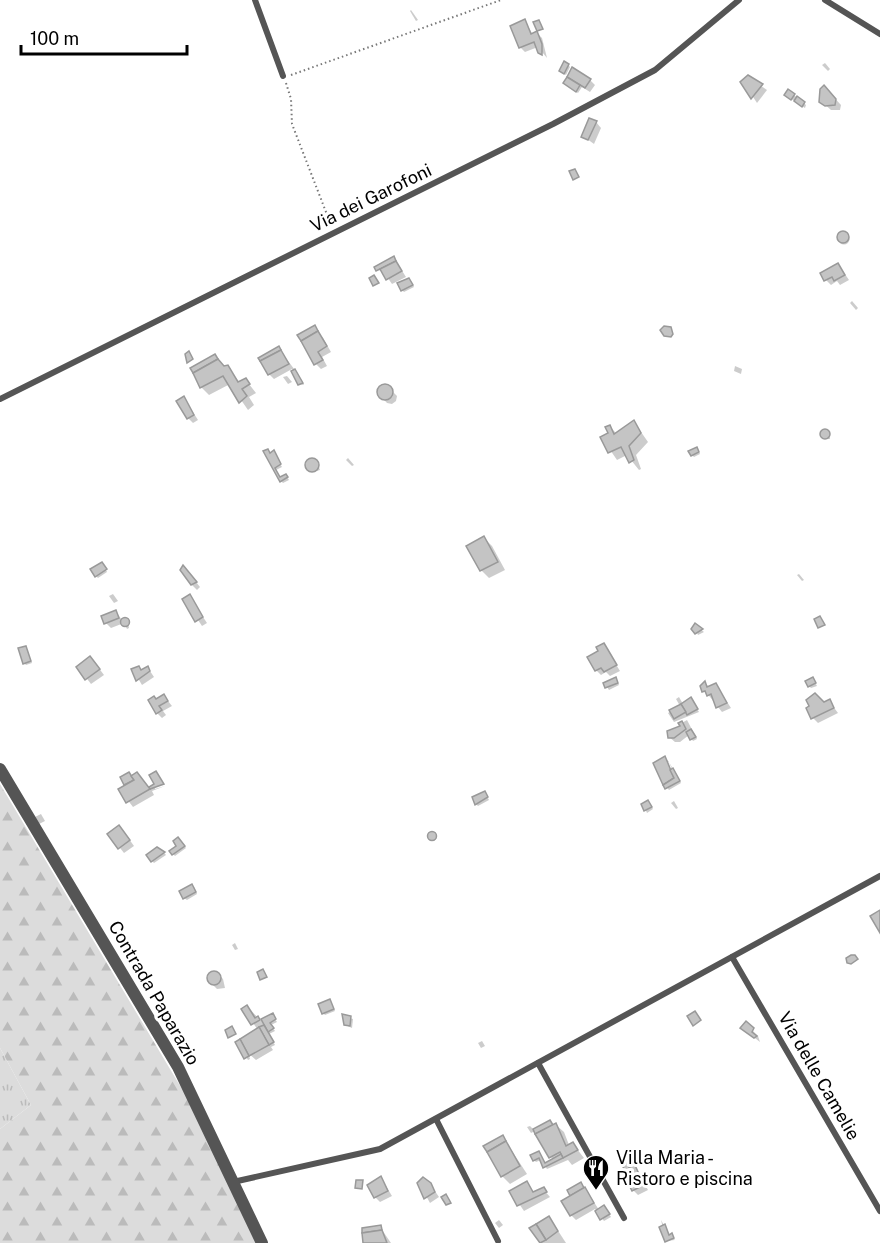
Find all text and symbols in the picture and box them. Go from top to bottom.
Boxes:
scale bar [21,18,188,56]
text: 100 m [30,28,79,49]
street label: Via dei Garofoni [307,159,435,236]
street label: Contrada Paparazio [105,917,204,1069]
street label: Via delle Camelie [774,1008,865,1143]
place label: Villa Maria - Ristoro e piscina [616,1147,753,1189]
restaurant icon: Villa Maria - Ristoro e piscina [581,1153,611,1191]

